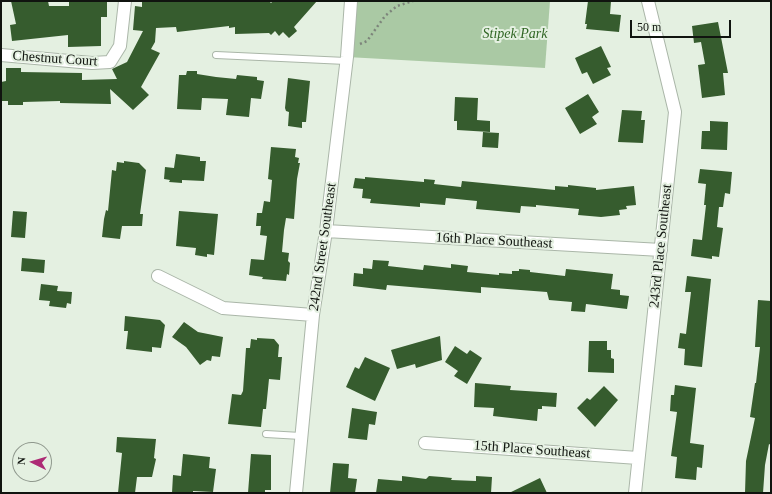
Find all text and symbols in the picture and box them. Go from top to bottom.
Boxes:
scale bar [632,12,733,38]
text: 50 m [637,20,661,34]
park label: Stipek Park [483,26,547,42]
street label: Chestnut Court [12,48,98,70]
street label: 242nd Street Southeast [306,182,340,312]
street label: 243rd Place Southeast [646,183,676,309]
street label: 16th Place Southeast [435,230,553,252]
street label: 15th Place Southeast [473,438,591,462]
north arrow [12,442,52,482]
text: N [15,457,27,466]

